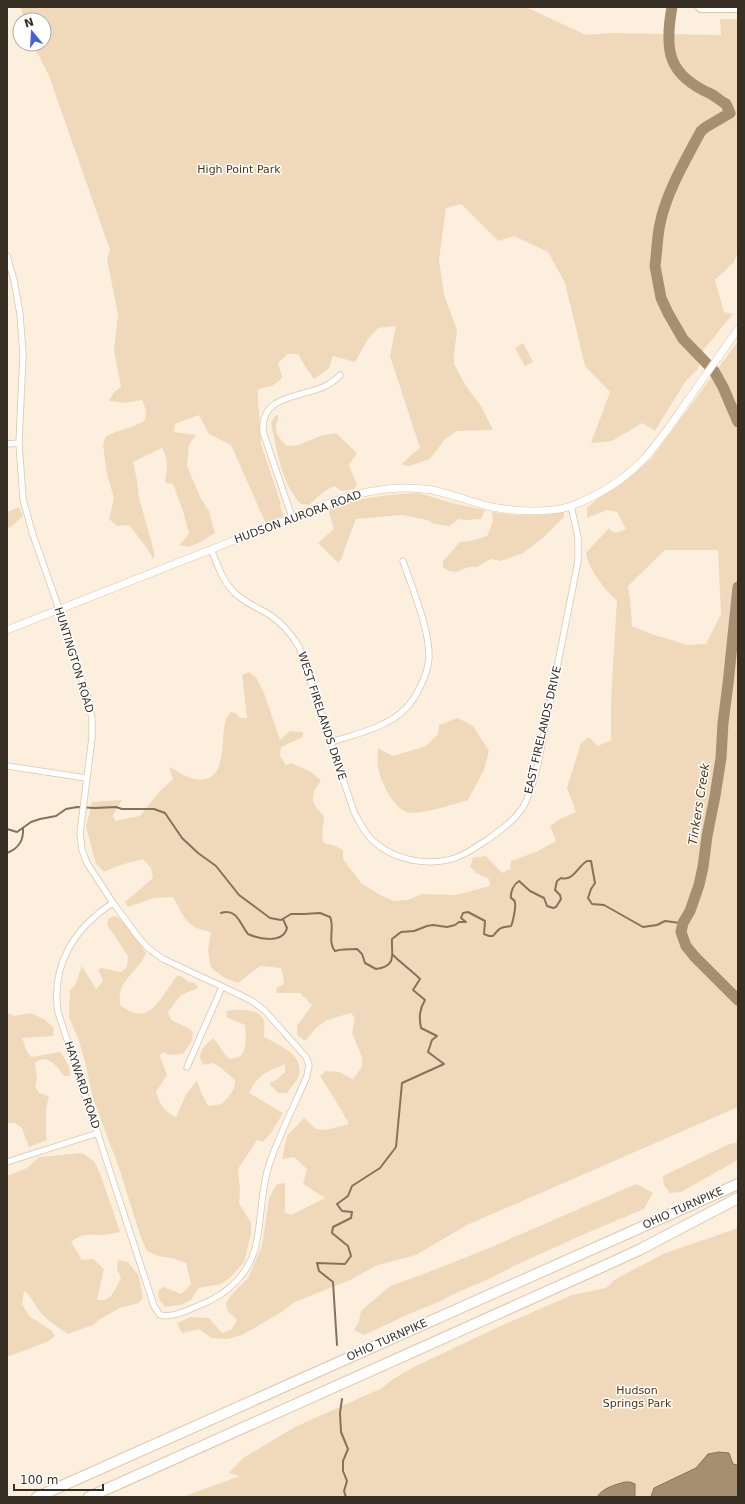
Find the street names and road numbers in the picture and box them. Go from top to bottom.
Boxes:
street label: HUDSON AURORA ROAD [233,488,363,546]
street label: HUNTINGTON ROAD [52,605,96,715]
street label: WEST FIRELANDS DRIVE [295,650,349,782]
street label: EAST FIRELANDS DRIVE [522,665,564,795]
street label: HAYWARD ROAD [62,1040,102,1130]
street label: OHIO TURNPIKE [641,1184,725,1232]
street label: OHIO TURNPIKE [345,1316,429,1364]

